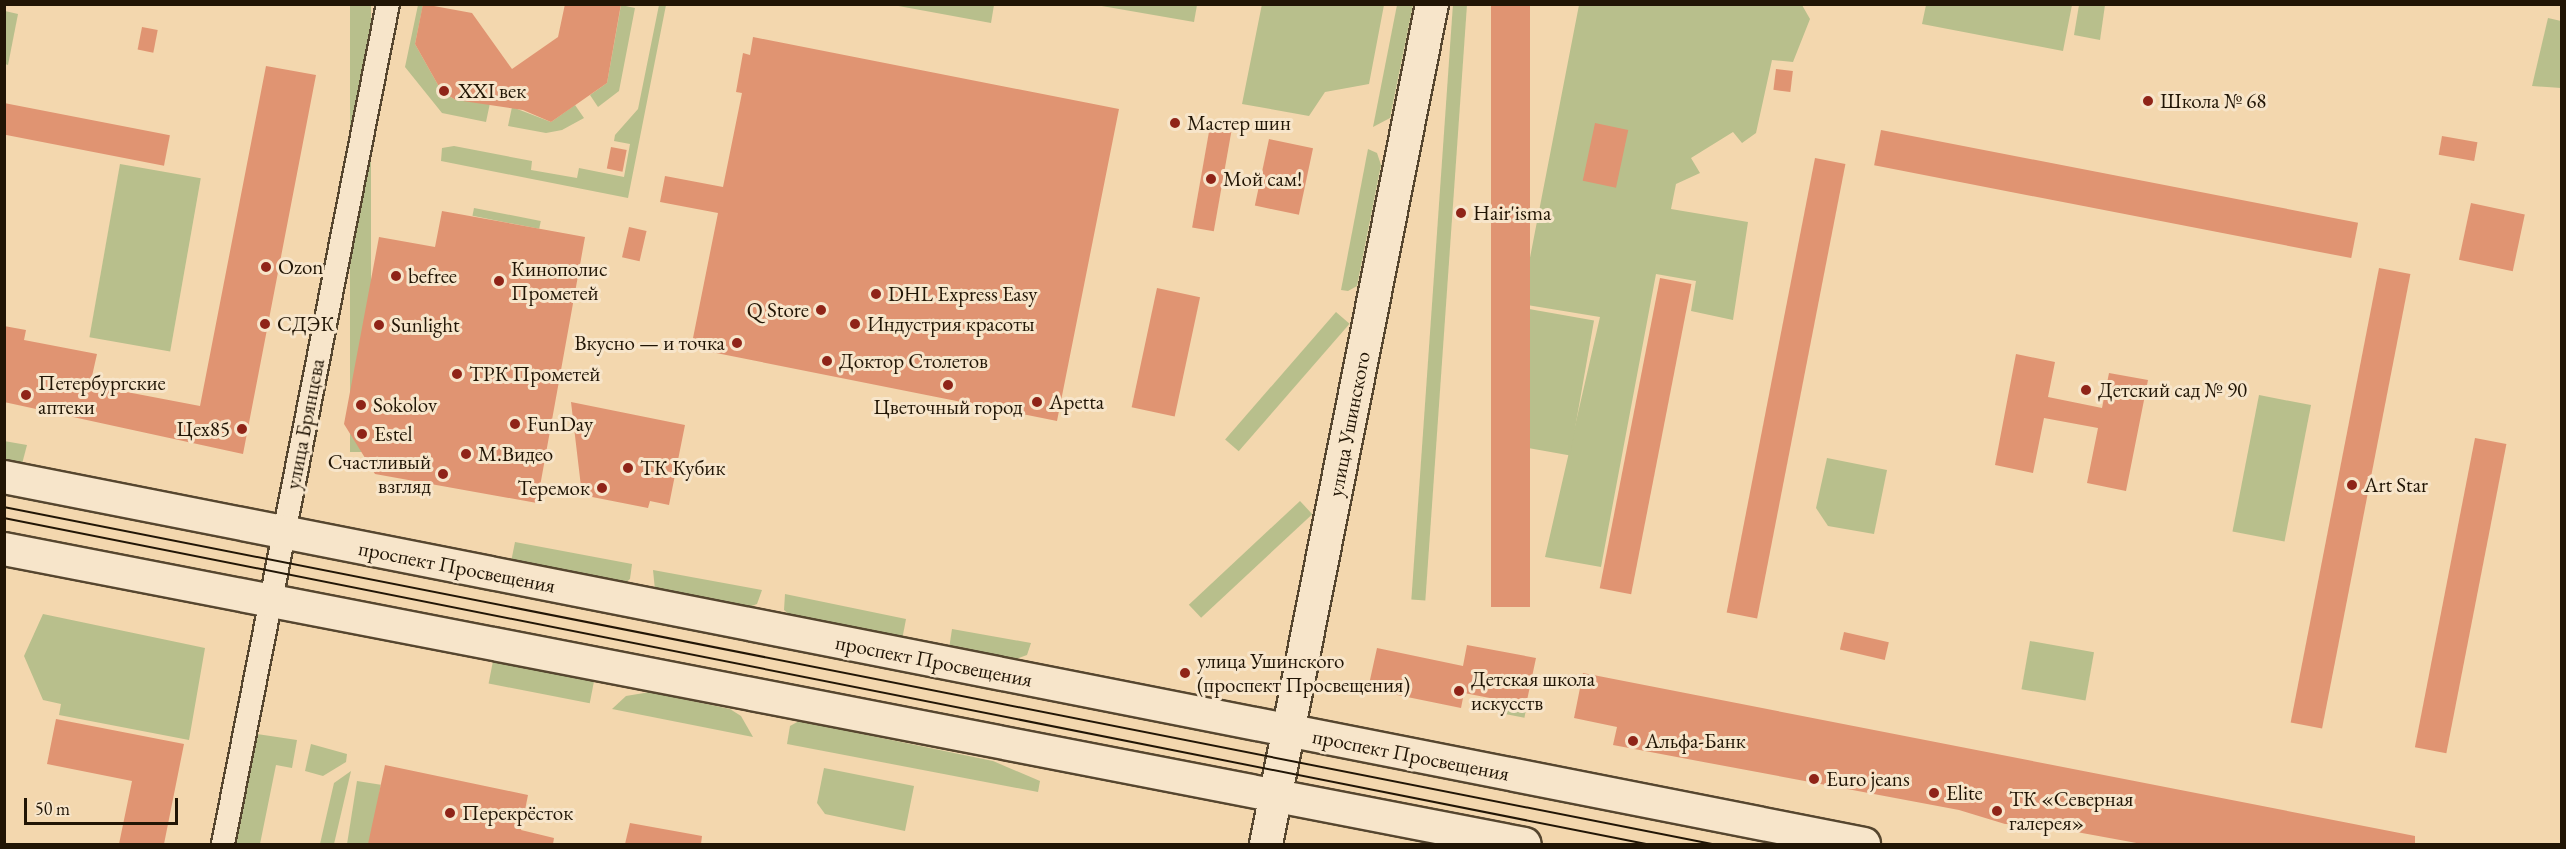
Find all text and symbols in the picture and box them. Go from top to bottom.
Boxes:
place label: XXI век [458,78,526,104]
marker: XXI век [435,82,453,100]
place label: Школа № 68 [2160,88,2266,114]
marker: Школа № 68 [2141,94,2155,108]
place label: Мастер шин [1187,110,1291,136]
marker: Мастер шин [1168,116,1182,130]
place label: Мой сам! [1223,166,1302,192]
marker: Мой сам! [1204,172,1218,186]
place label: Hair'isma [1473,200,1551,226]
marker: Hair'isma [1454,206,1468,220]
place label: Ozon [278,254,323,280]
place label: Кинополис Прометей [511,256,607,306]
marker: Ozon [259,260,273,274]
place label: befree [408,263,457,289]
marker: befree [389,269,403,283]
marker: Кинополис Прометей [492,274,506,288]
place label: DHL Express Easy [888,281,1038,307]
marker: DHL Express Easy [869,287,883,301]
place label: Q Store [747,297,809,323]
marker: Q Store [814,303,828,317]
place label: СДЭК [277,311,334,337]
place label: Индустрия красоты [867,311,1035,337]
place label: Sunlight [391,312,460,338]
marker: СДЭК [258,317,272,331]
marker: Индустрия красоты [848,317,862,331]
marker: Sunlight [372,318,386,332]
place label: Вкусно — и точка [574,330,725,356]
marker: Вкусно — и точка [730,336,744,350]
place label: Доктор Столетов [839,348,988,374]
street label: улица Ушинского [1323,349,1375,499]
marker: Доктор Столетов [820,354,834,368]
street label: улица Брянцева [280,356,330,492]
place label: ТРК Прометей [469,361,600,387]
marker: ТРК Прометей [450,367,464,381]
place label: Петербургские аптеки [38,370,166,420]
place label: Детский сад № 90 [2098,377,2247,403]
marker: Цветочный город [941,378,955,392]
marker: Детский сад № 90 [2079,383,2093,397]
marker: Петербургские аптеки [19,388,33,402]
place label: Apetta [1049,389,1104,415]
place label: Sokolov [373,392,437,418]
place label: Цветочный город [873,394,1023,420]
marker: Apetta [1030,395,1044,409]
marker: Sokolov [354,398,368,412]
place label: FunDay [527,411,593,437]
place label: Цех85 [177,416,230,442]
marker: FunDay [508,417,522,431]
place label: Estel [374,421,412,447]
marker: Цех85 [235,422,249,436]
marker: Estel [355,427,369,441]
place label: М.Видео [478,441,553,467]
marker: М.Видео [459,447,473,461]
place label: Счастливый взгляд [328,449,431,499]
place label: ТК Кубик [640,455,725,481]
marker: ТК Кубик [621,461,635,475]
marker: Счастливый взгляд [436,467,450,481]
place label: Art Star [2364,472,2428,498]
place label: Теремок [517,475,590,501]
marker: Art Star [2345,478,2359,492]
marker: Теремок [595,481,609,495]
street label: проспект Просвещения [357,536,557,598]
street label: проспект Просвещения [834,630,1034,692]
place label: улица Ушинского (проспект Просвещения) [1197,648,1410,698]
marker: улица Ушинского (проспект Просвещения) [1178,666,1192,680]
place label: Детская школа искусств [1471,666,1595,716]
marker: Детская школа искусств [1452,684,1466,698]
street label: проспект Просвещения [1311,724,1511,786]
place label: Альфа-Банк [1645,728,1746,754]
marker: Альфа-Банк [1626,734,1640,748]
place label: Euro jeans [1826,766,1910,792]
marker: Euro jeans [1807,772,1821,786]
place label: Elite [1946,780,1983,806]
scale bar [27,786,182,824]
marker: Elite [1927,786,1941,800]
place label: ТК «Северная галерея» [2009,786,2133,836]
text: 50 m [35,797,70,820]
place label: Перекрёсток [462,800,573,826]
marker: ТК «Северная галерея» [1990,804,2004,818]
marker: Перекрёсток [443,806,457,820]

